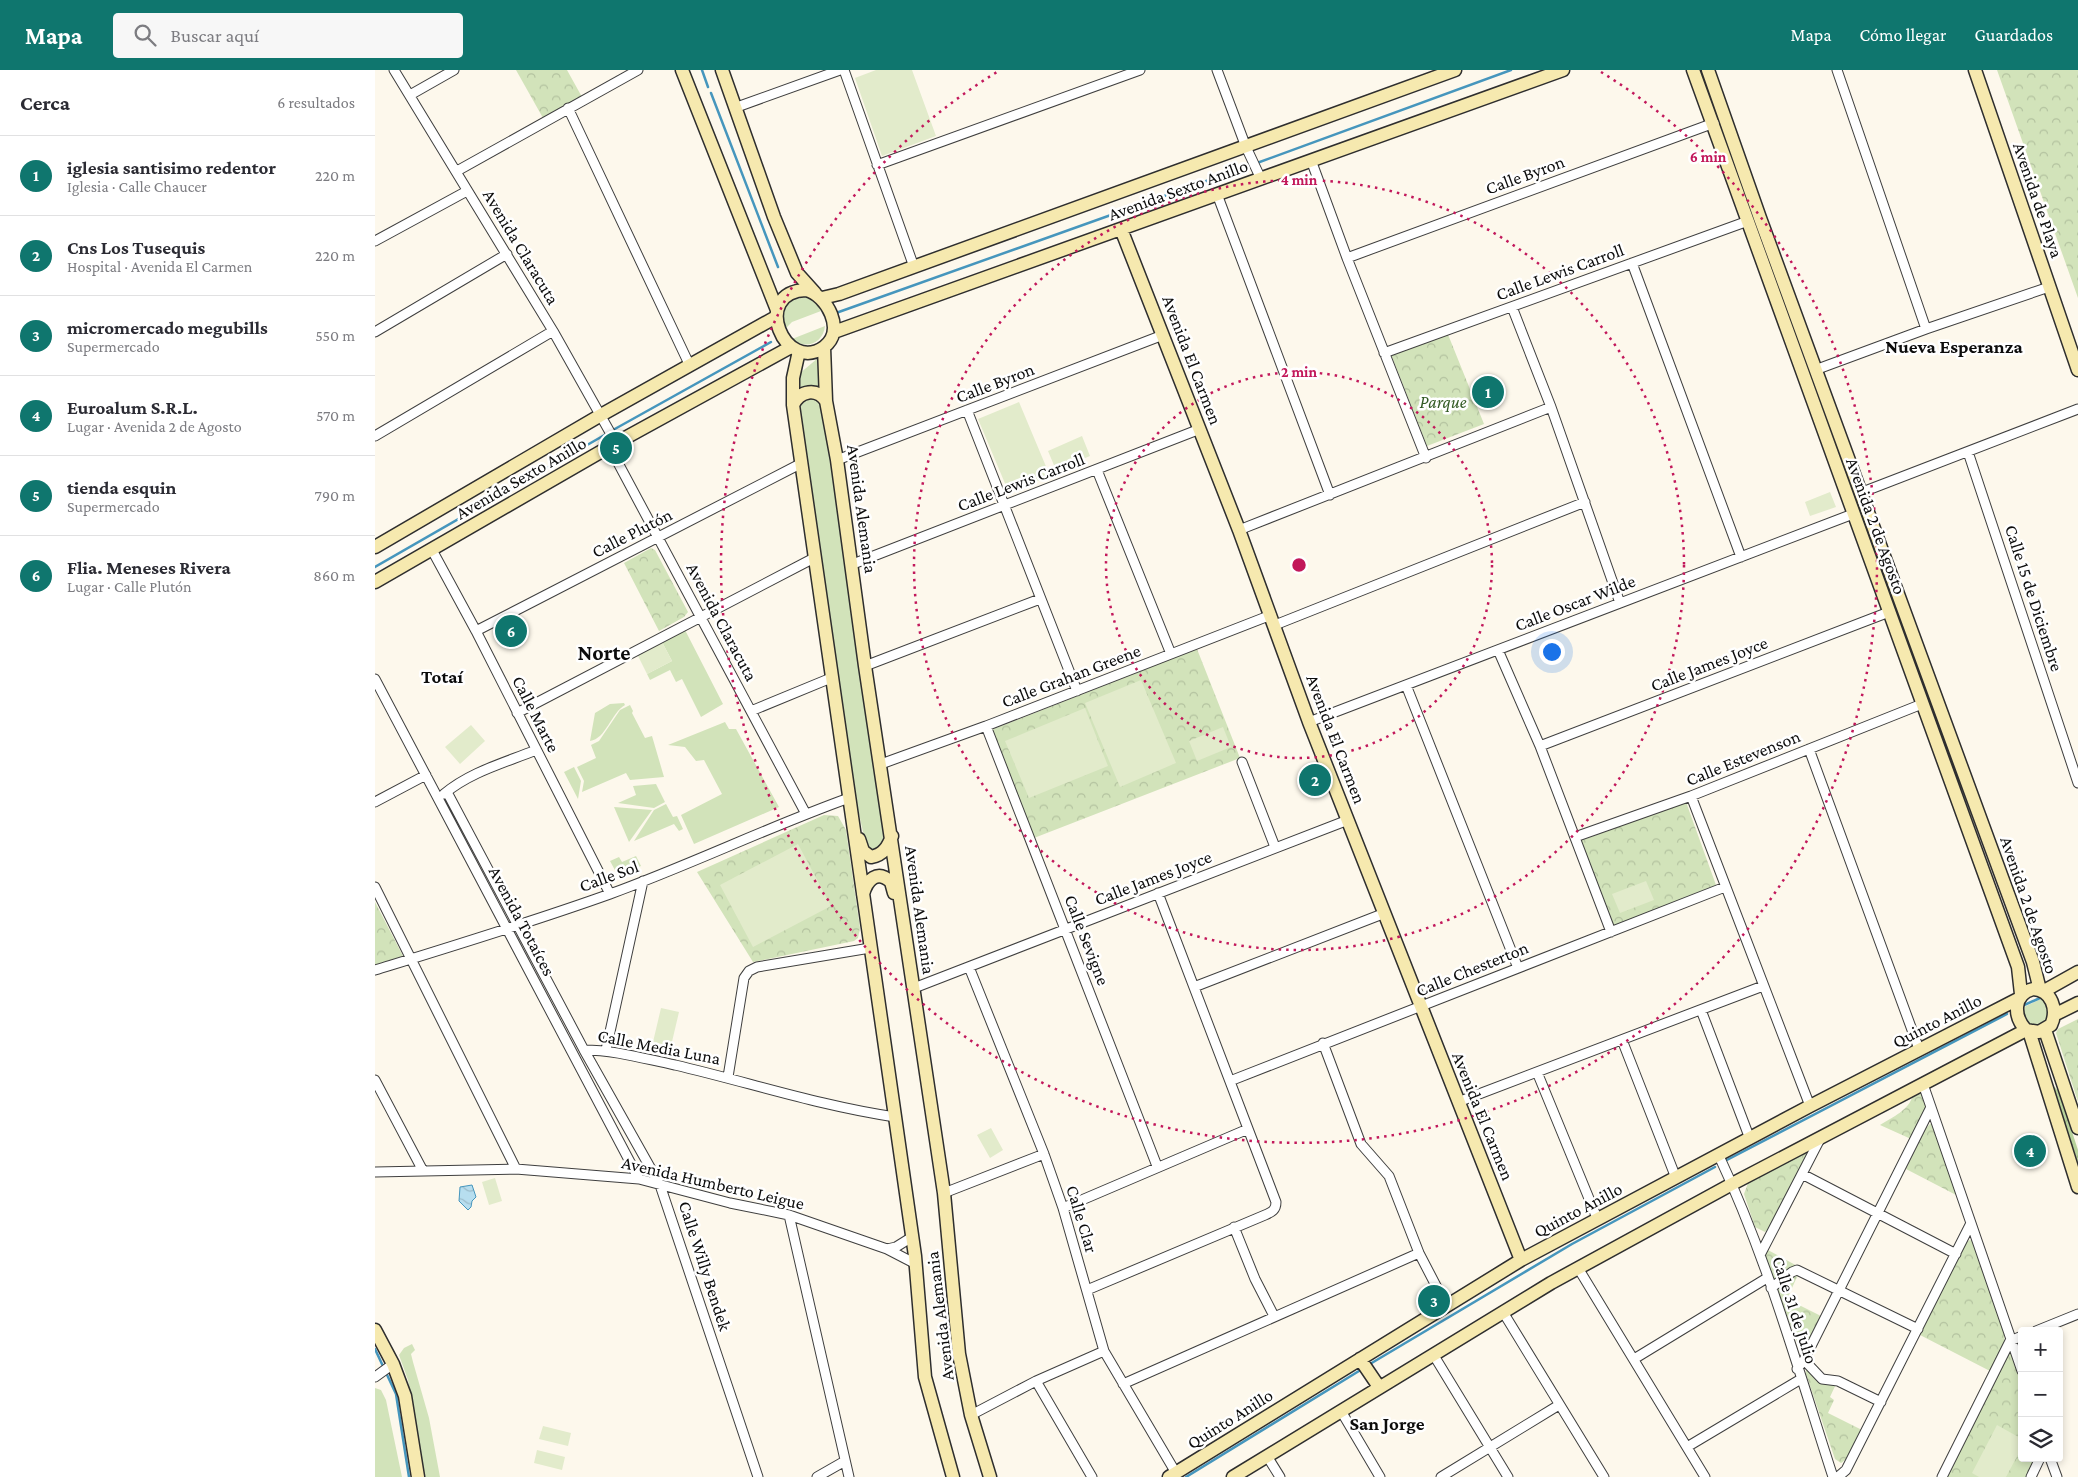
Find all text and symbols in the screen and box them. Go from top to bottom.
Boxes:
search box [113,13,463,58]
icon: search [131,21,159,49]
text: Mapa [25,22,83,49]
text: Buscar aquí [171,25,259,46]
text: Mapa [1790,25,1831,45]
text: Cómo llegar [1859,25,1946,45]
text: Guardados [1974,25,2053,45]
text: Cerca [20,91,70,115]
text: 6 resultados [277,94,355,111]
street label: Avenida de Playa [2009,140,2067,260]
text: 6 min [1690,149,1727,165]
street label: Calle Byron [1483,151,1567,198]
street label: Avenida Sexto Anillo [1106,155,1251,225]
text: iglesia santisimo redentor [67,157,276,178]
text: 1 [33,167,39,184]
text: 220 m [315,167,355,184]
text: 4 min [1281,172,1318,188]
text: Iglesia · Calle Chaucer [67,178,207,195]
street label: Avenida Claracuta [479,186,563,308]
text: Cns Los Tusequis [67,237,205,258]
street label: Calle Lewis Carroll [1493,240,1627,304]
text: 2 [32,247,40,264]
text: 220 m [315,247,355,264]
text: Hospital · Avenida El Carmen [67,258,252,275]
street label: Avenida El Carmen [1158,293,1226,428]
text: micromercado megubills [67,317,268,338]
text: 3 [32,327,40,344]
text: 550 m [315,327,355,344]
district label: Nueva Esperanza [1885,336,2023,357]
text: Supermercado [67,338,160,355]
street label: Calle Byron [953,359,1037,407]
text: 2 min [1281,364,1317,380]
pin: 1 [1472,373,1504,411]
park label: Parque [1420,392,1467,412]
text: Euroalum S.R.L. [67,397,198,418]
text: 4 [32,407,40,424]
text: 570 m [316,407,355,424]
text: Lugar · Avenida 2 de Agosto [67,418,242,435]
pin: 5 [600,429,632,467]
street label: Avenida Sexto Anillo [452,433,590,523]
street label: Avenida Alemania [843,443,881,575]
street label: Calle Lewis Carroll [955,448,1088,515]
street label: Avenida 2 de Agosto [1842,455,1910,597]
text: tienda esquin [67,477,176,498]
text: 5 [32,487,40,504]
text: 790 m [315,487,355,504]
text: Supermercado [67,498,160,515]
street label: Calle Plutón [589,504,676,562]
street label: Calle 15 de Diciembre [2001,522,2067,674]
centre of rings [1290,556,1308,574]
text: Flia. Meneses Rivera [67,557,231,578]
street label: Avenida Claracuta [682,560,762,684]
text: 6 [32,567,40,584]
text: 860 m [313,567,355,584]
street label: Calle Oscar Wilde [1512,571,1638,635]
text: Lugar · Calle Plutón [67,578,192,595]
pin: 6 [495,612,527,650]
street label: Calle James Joyce [1648,632,1770,696]
your location [1539,639,1565,665]
district label: Norte [578,640,630,665]
street label: Calle Grahan Greene [999,640,1143,712]
district label: Totaí [421,666,465,687]
street label: Calle Marte [508,672,564,756]
street label: Avenida El Carmen [1302,672,1370,807]
street label: Calle Estevenson [1683,726,1803,790]
pin: 2 [1299,761,1331,799]
street label: Avenida 2 de Agosto [1996,834,2062,976]
street label: Avenida Alemania [901,844,939,976]
street label: Calle James Joyce [1092,846,1214,910]
street label: Calle Sol [577,856,642,896]
street label: Avenida Totaíces [485,863,559,979]
street label: Calle Sevigne [1061,892,1113,988]
street label: Calle Chesterton [1413,937,1531,1001]
street label: Quinto Anillo [1889,990,1985,1052]
street label: Calle Media Luna [596,1025,722,1069]
street label: Avenida El Carmen [1448,1049,1518,1183]
pin: 4 [2014,1132,2046,1170]
street label: Avenida Humberto Leigue [620,1152,806,1214]
street label: Quinto Anillo [1530,1178,1626,1242]
street label: Calle Clar [1062,1183,1102,1256]
street label: Calle Willy Bendek [675,1199,736,1334]
street label: Avenida Alemania [922,1250,958,1382]
street label: Calle 31 de Julio [1768,1254,1822,1366]
pin: 3 [1418,1282,1450,1320]
map controls [2018,1327,2063,1462]
button: + [2018,1327,2063,1372]
button: − [2018,1372,2063,1417]
street label: Quinto Anillo [1184,1385,1277,1453]
district label: San Jorge [1350,1413,1425,1434]
button: layers [2018,1417,2063,1462]

